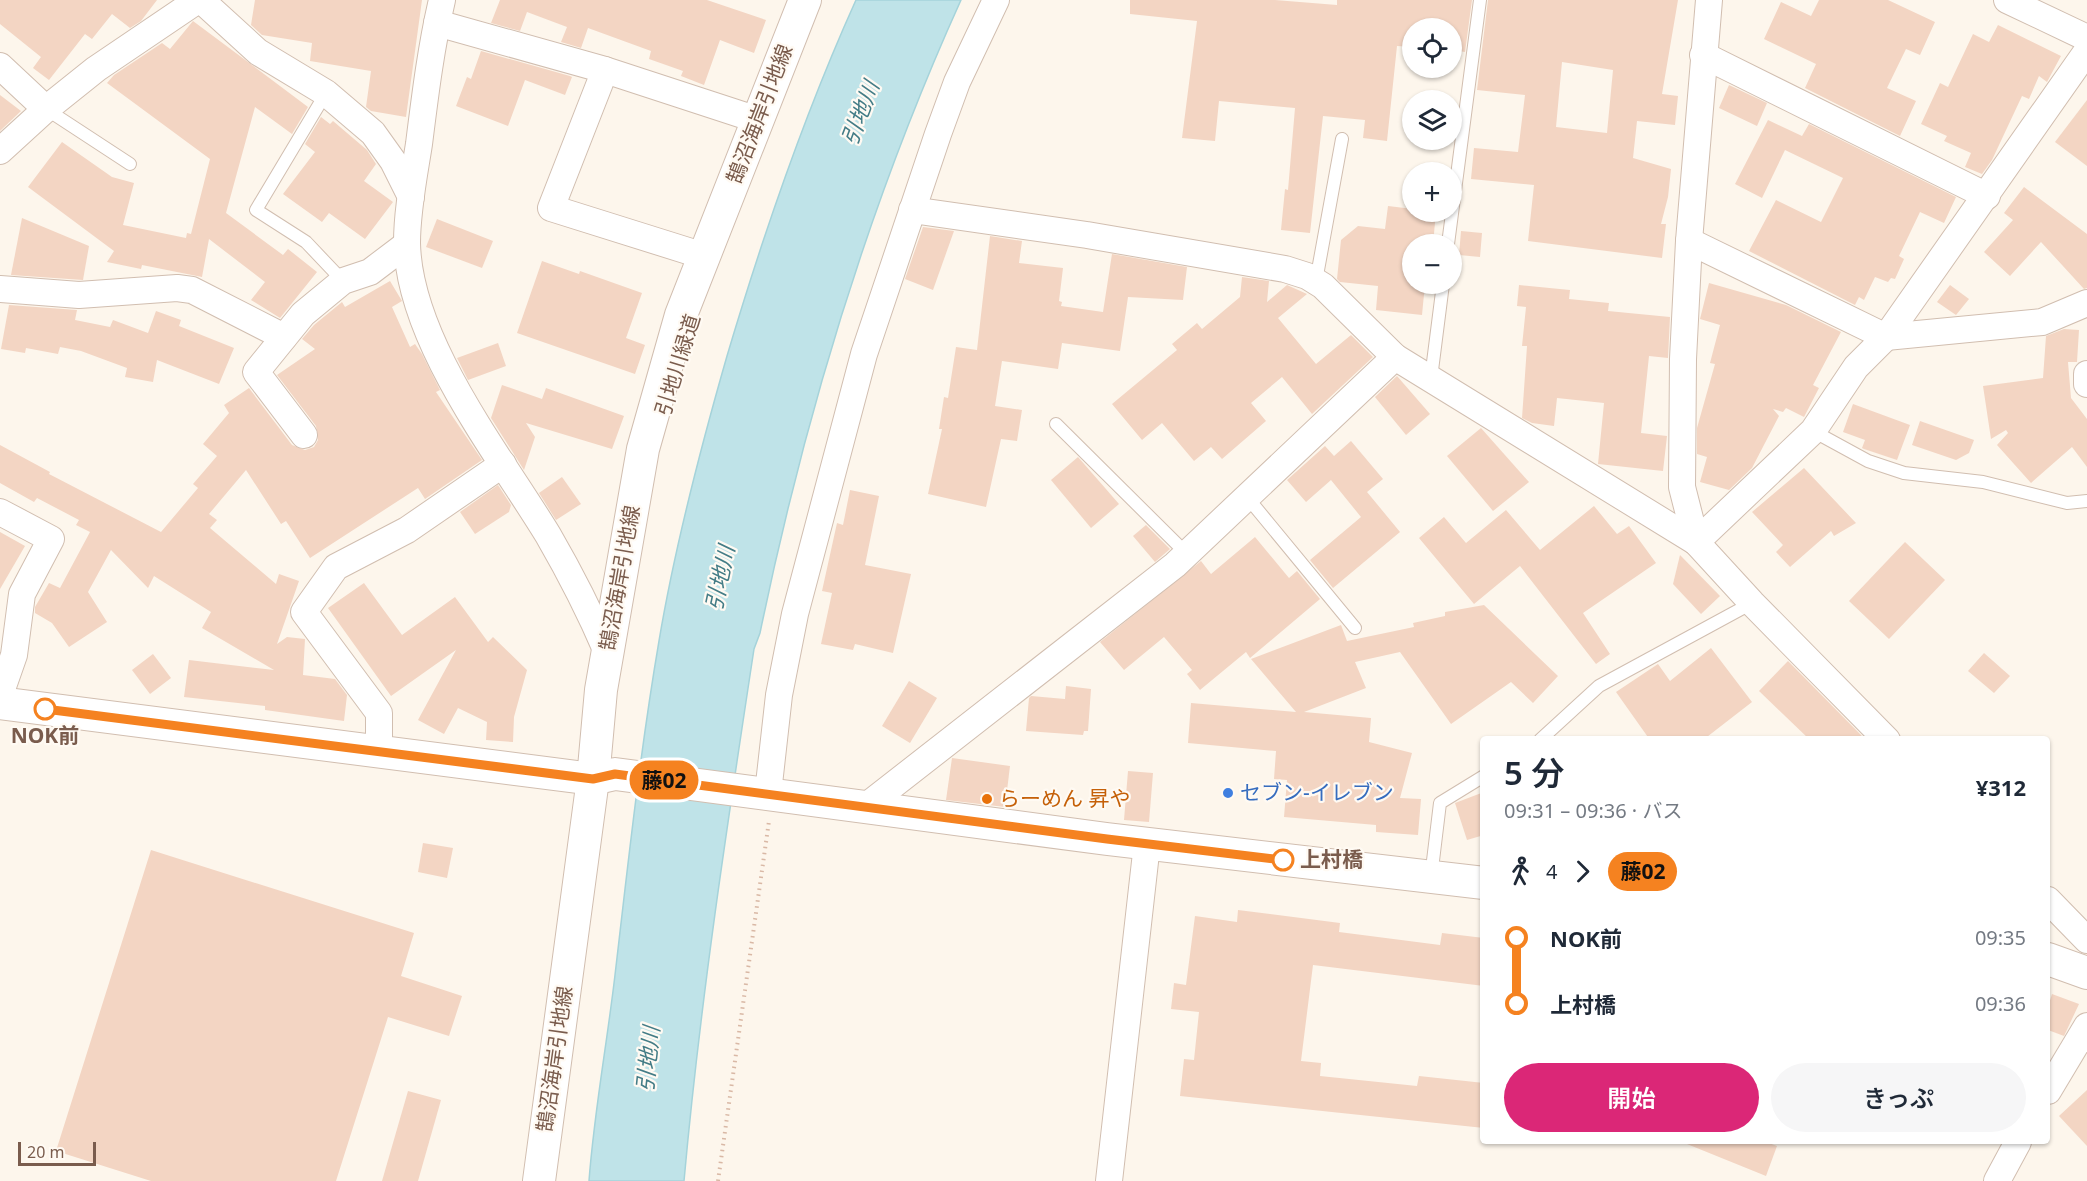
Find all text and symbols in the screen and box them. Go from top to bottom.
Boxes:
map controls [1402,18,1462,294]
button: locate [1402,18,1462,78]
street label: 鵠沼海岸引地線 [720,40,798,187]
water label: 引地川 [833,75,886,149]
button: layers [1402,90,1462,150]
button: + [1402,162,1462,222]
button: − [1402,234,1462,294]
street label: 引地川緑道 [648,310,706,419]
street label: 鵠沼海岸引地線 [592,503,646,653]
water label: 引地川 [697,540,741,613]
marker: NOK前 [34,698,56,720]
place label: NOK前 [11,721,79,749]
text: 5 分 [1504,750,1564,795]
line badge: 藤02 [630,760,698,800]
text: 藤02 [641,766,687,794]
text: ¥312 [1976,772,2026,802]
place label: セブン-イレブン [1240,778,1394,806]
place label: らーめん 昇や [999,784,1130,812]
marker: セブン-イレブン [1221,786,1235,800]
marker: らーめん 昇や [980,792,994,806]
text: 09:31 – 09:36 · バス [1504,797,1682,824]
place label: 上村橋 [1300,845,1363,873]
marker: 上村橋 [1272,849,1294,871]
icon: walk [1504,855,1537,888]
icon: forward [1566,855,1599,888]
text: 藤02 [1620,857,1665,885]
text: 4 [1546,858,1557,885]
text: NOK前 [1550,923,1622,953]
text: 09:35 [1975,924,2026,951]
street label: 鵠沼海岸引地線 [530,984,578,1134]
text: 上村橋 [1550,989,1616,1019]
text: 09:36 [1975,990,2026,1017]
water label: 引地川 [629,1023,666,1093]
button: 開始 [1504,1063,1759,1132]
button: きっぷ [1771,1063,2026,1132]
scale bar [18,1139,96,1166]
text: 20 m [27,1141,64,1163]

